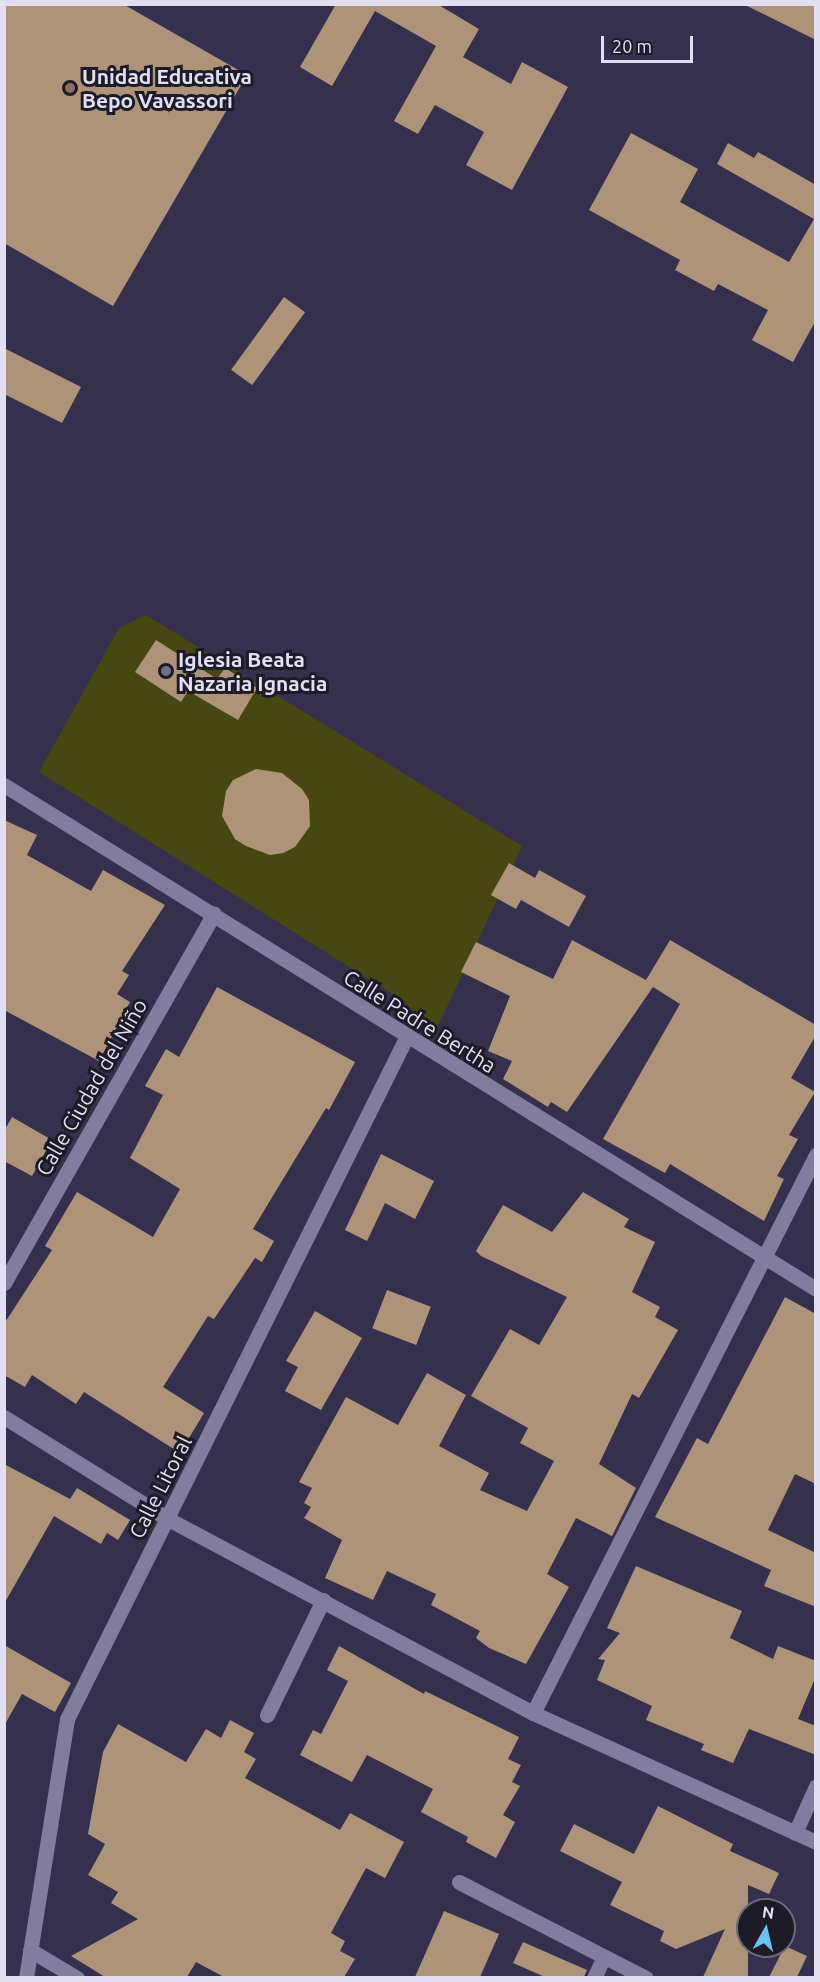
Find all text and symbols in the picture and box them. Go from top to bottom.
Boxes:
scale bar [604,24,696,62]
text: 20 m [612,36,652,56]
place label: Unidad Educativa Bepo Vavassori [82,63,252,113]
marker: Unidad Educativa Bepo Vavassori [63,81,77,95]
place label: Iglesia Beata Nazaria Ignacia [178,646,327,696]
marker: Iglesia Beata Nazaria Ignacia [159,664,173,678]
street label: Calle Padre Bertha [339,964,501,1078]
street label: Calle Ciudad del Niño [30,994,152,1180]
street label: Calle Litoral [123,1432,197,1542]
north arrow [736,1898,796,1958]
text: N [761,1902,775,1922]

